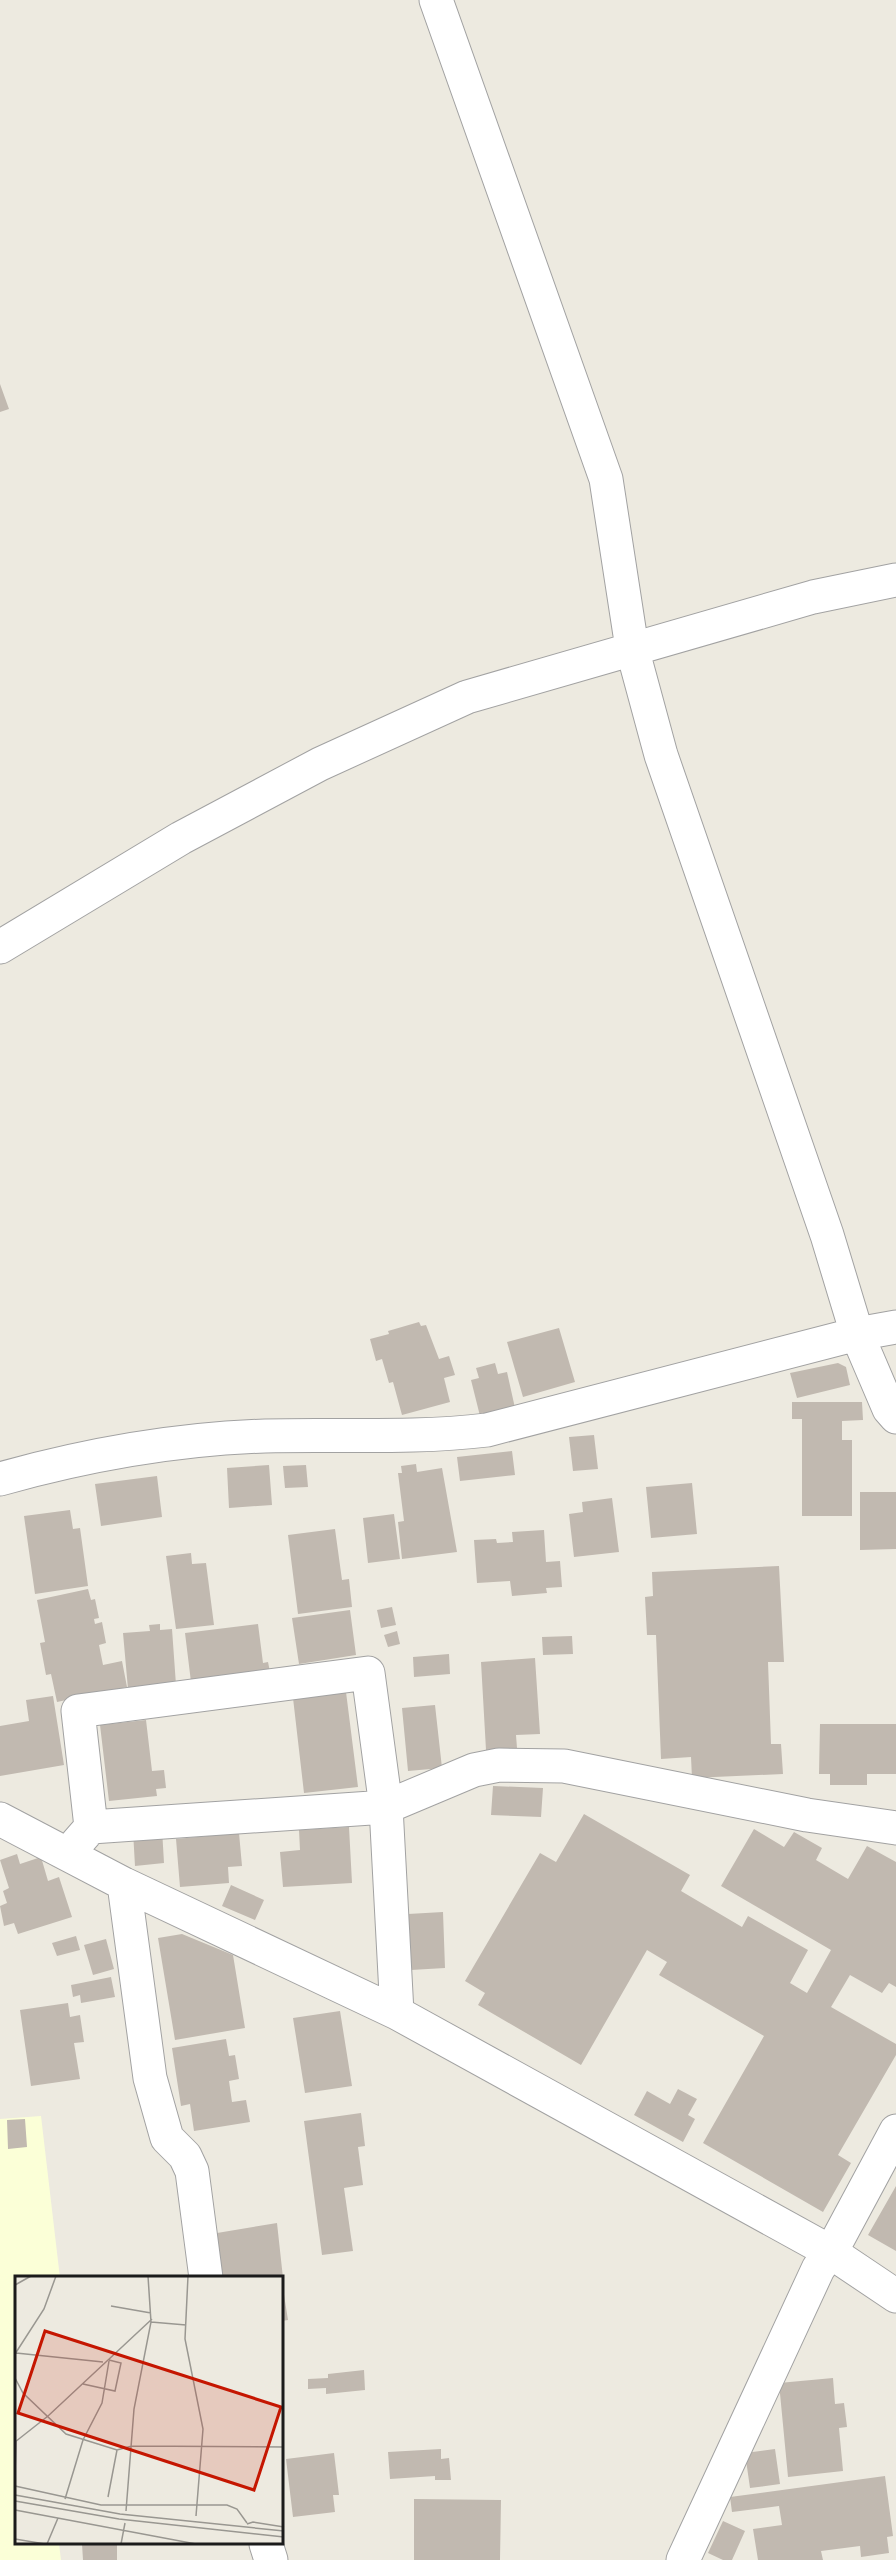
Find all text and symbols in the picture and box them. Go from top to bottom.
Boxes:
inset map [15,2276,284,2545]

